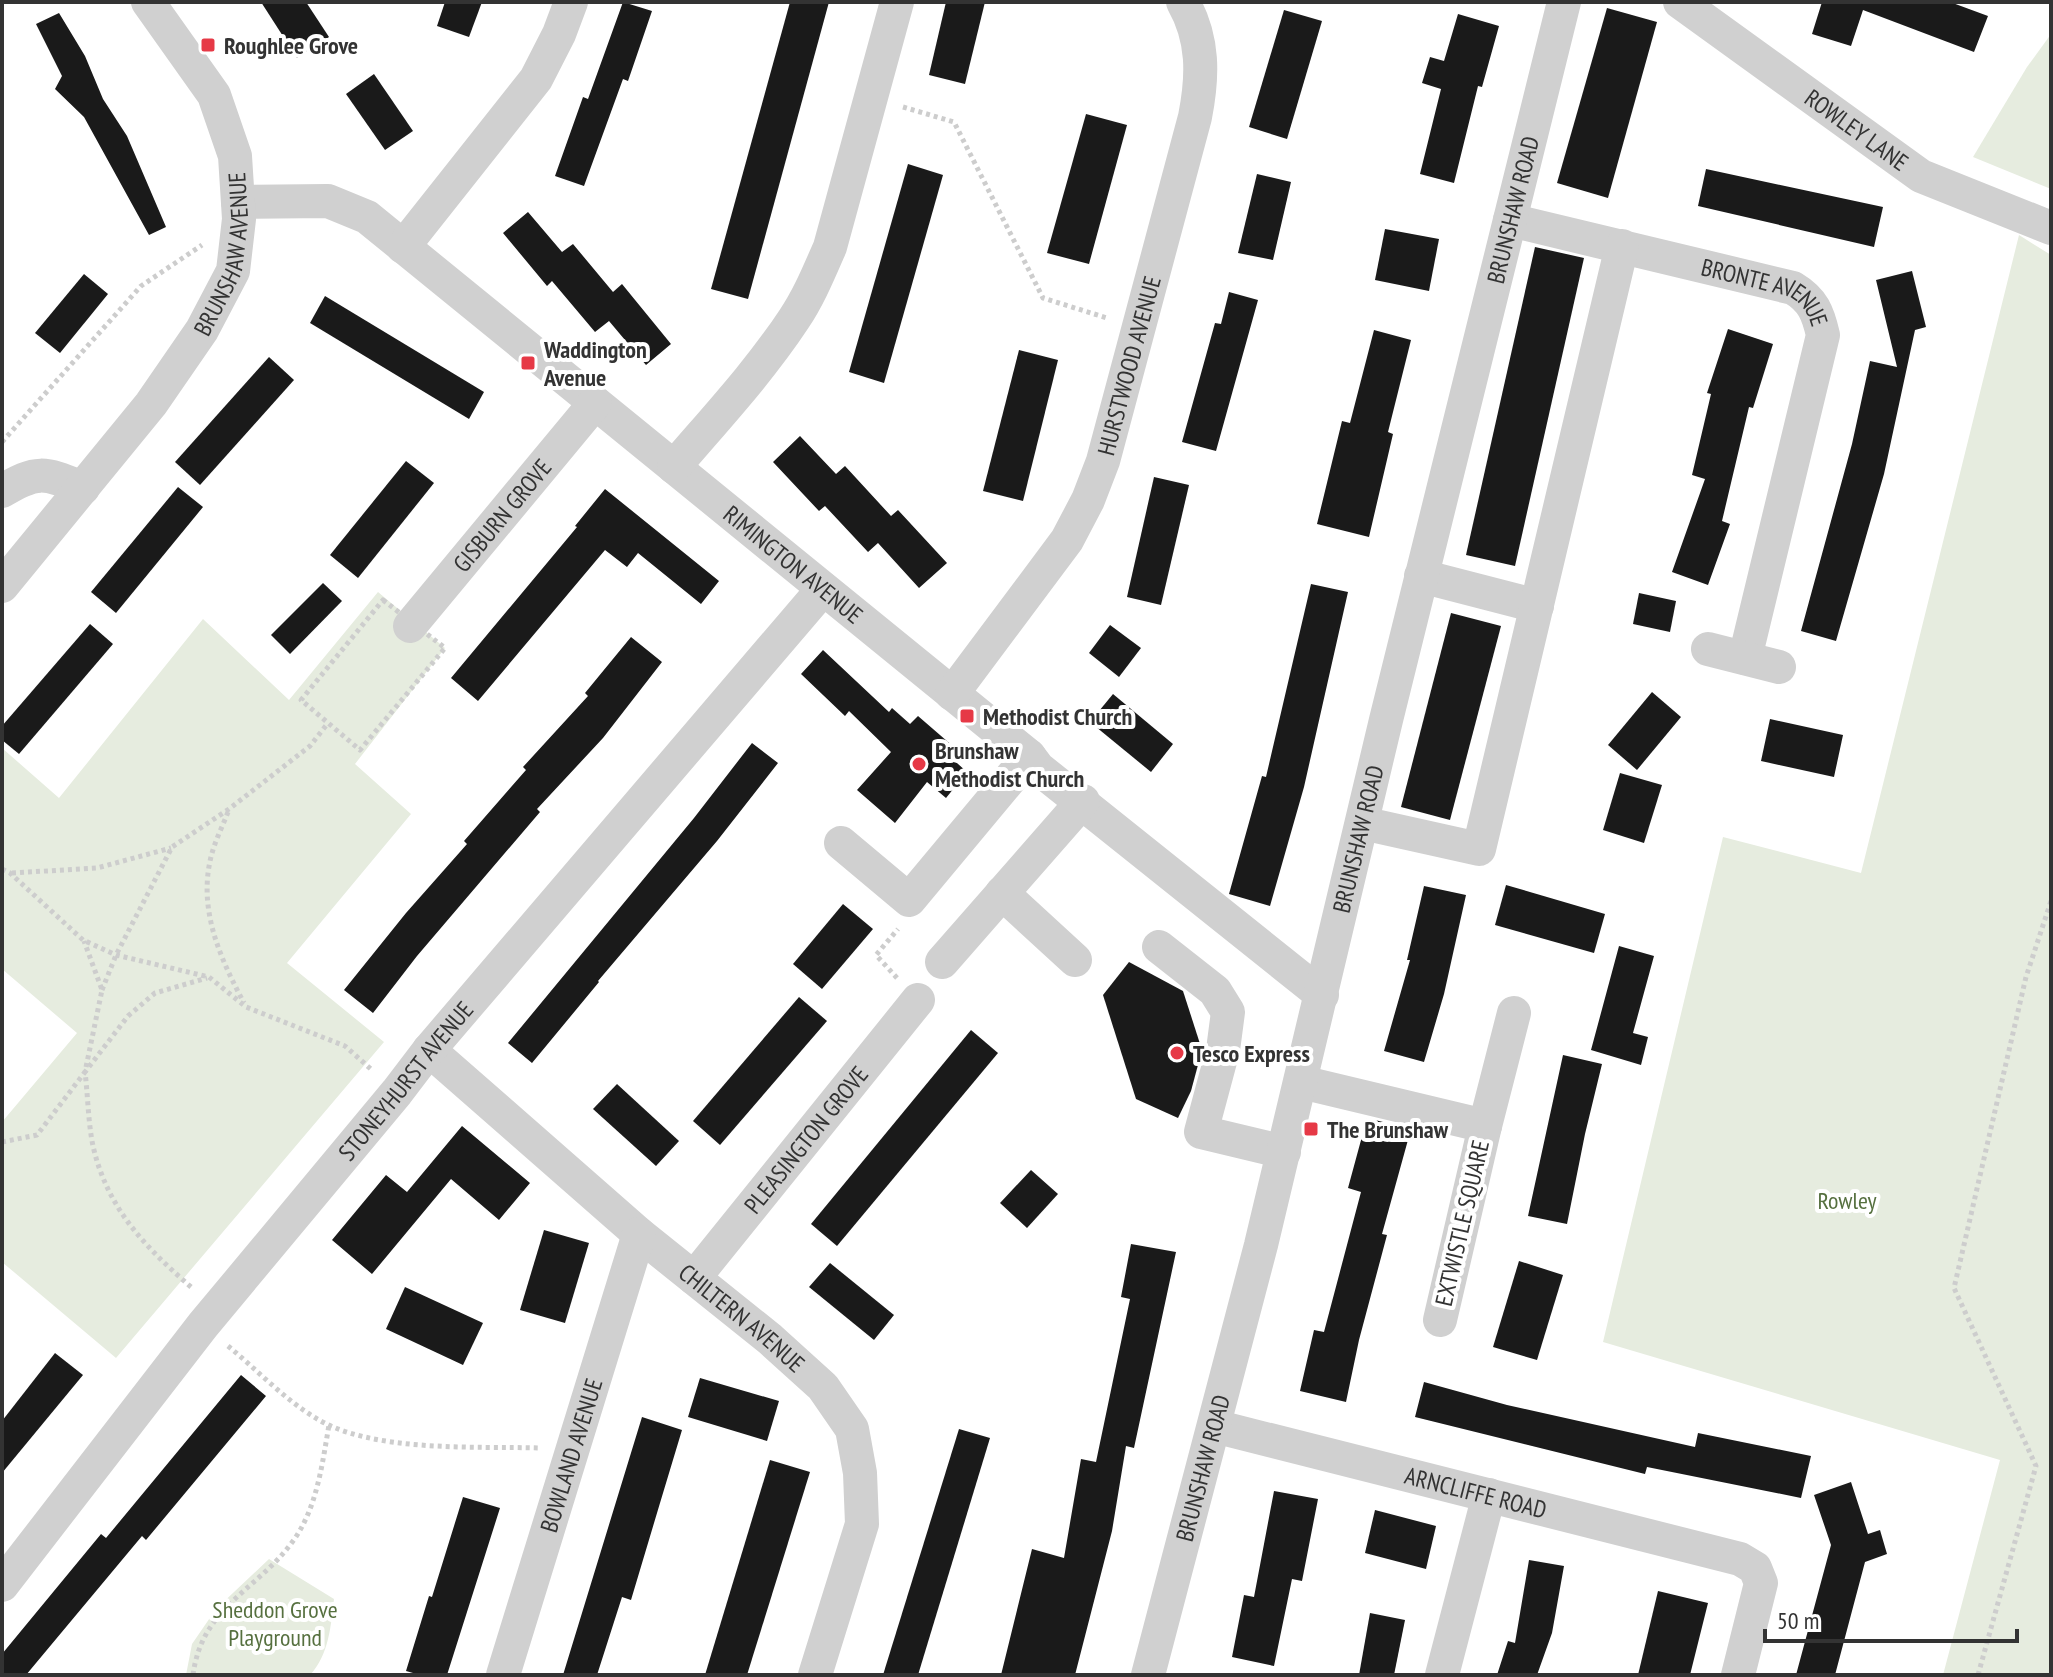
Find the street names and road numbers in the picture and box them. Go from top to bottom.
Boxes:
street label: ROWLEY LANE [1799,82,1915,177]
street label: BRUNSHAW ROAD [1479,133,1546,286]
street label: BRUNSHAW AVENUE [186,171,255,341]
street label: BRONTE AVENUE [1698,251,1835,330]
street label: HURSTWOOD AVENUE [1090,272,1167,459]
street label: GISBURN GROVE [446,452,558,578]
street label: RIMINGTON AVENUE [717,498,869,630]
street label: BRUNSHAW ROAD [1325,762,1390,916]
street label: STONEYHURST AVENUE [331,995,480,1167]
street label: PLEASINGTON GROVE [737,1059,874,1220]
street label: EXTWISTLE SQUARE [1428,1137,1496,1309]
street label: CHILTERN AVENUE [673,1257,812,1379]
street label: BOWLAND AVENUE [533,1375,609,1536]
street label: BRUNSHAW ROAD [1168,1391,1237,1545]
street label: ARNCLIFFE ROAD [1402,1459,1550,1525]

